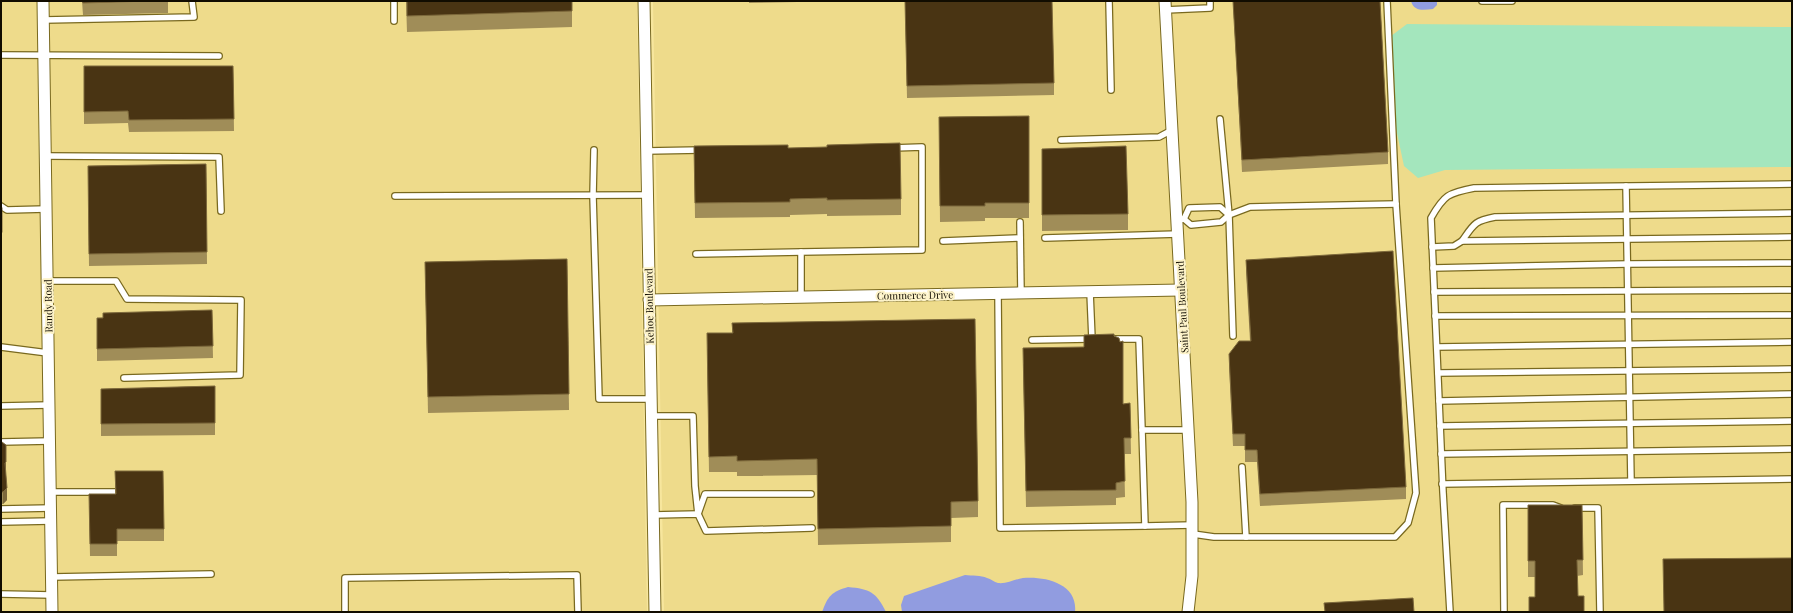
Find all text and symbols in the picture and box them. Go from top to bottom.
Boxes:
street label: Saint Paul Boulevard [1173,260,1191,353]
street label: Kehoe Boulevard [641,268,657,344]
street label: Randy Road [41,279,55,333]
street label: Commerce Drive [877,287,953,303]

